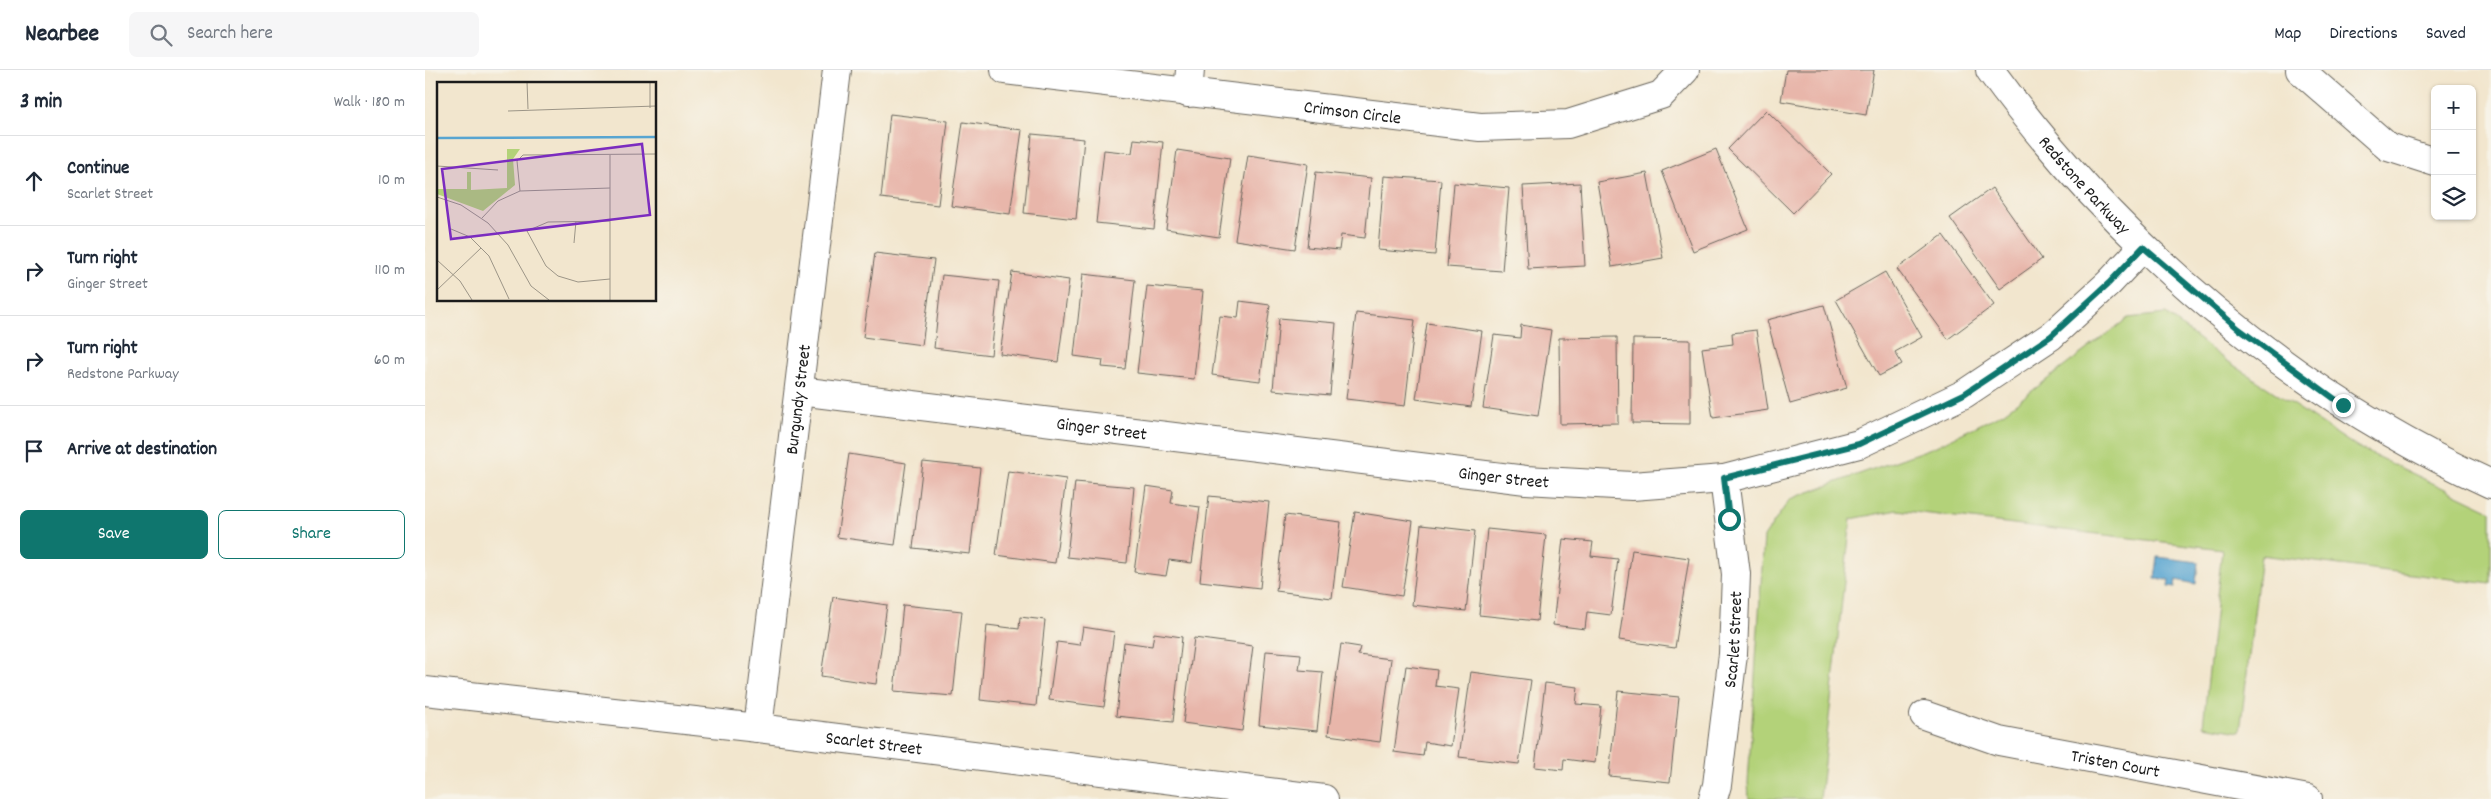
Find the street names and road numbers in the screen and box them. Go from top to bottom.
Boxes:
street label: Crimson Circle [1302,96,1402,132]
street label: Redstone Parkway [2031,132,2135,242]
street label: Burgundy Street [781,343,819,456]
street label: Ginger Street [1055,413,1149,449]
street label: Ginger Street [1457,462,1550,496]
street label: Scarlet Street [1719,590,1750,690]
street label: Scarlet Street [824,727,924,764]
street label: Tristen Court [2069,745,2162,786]

